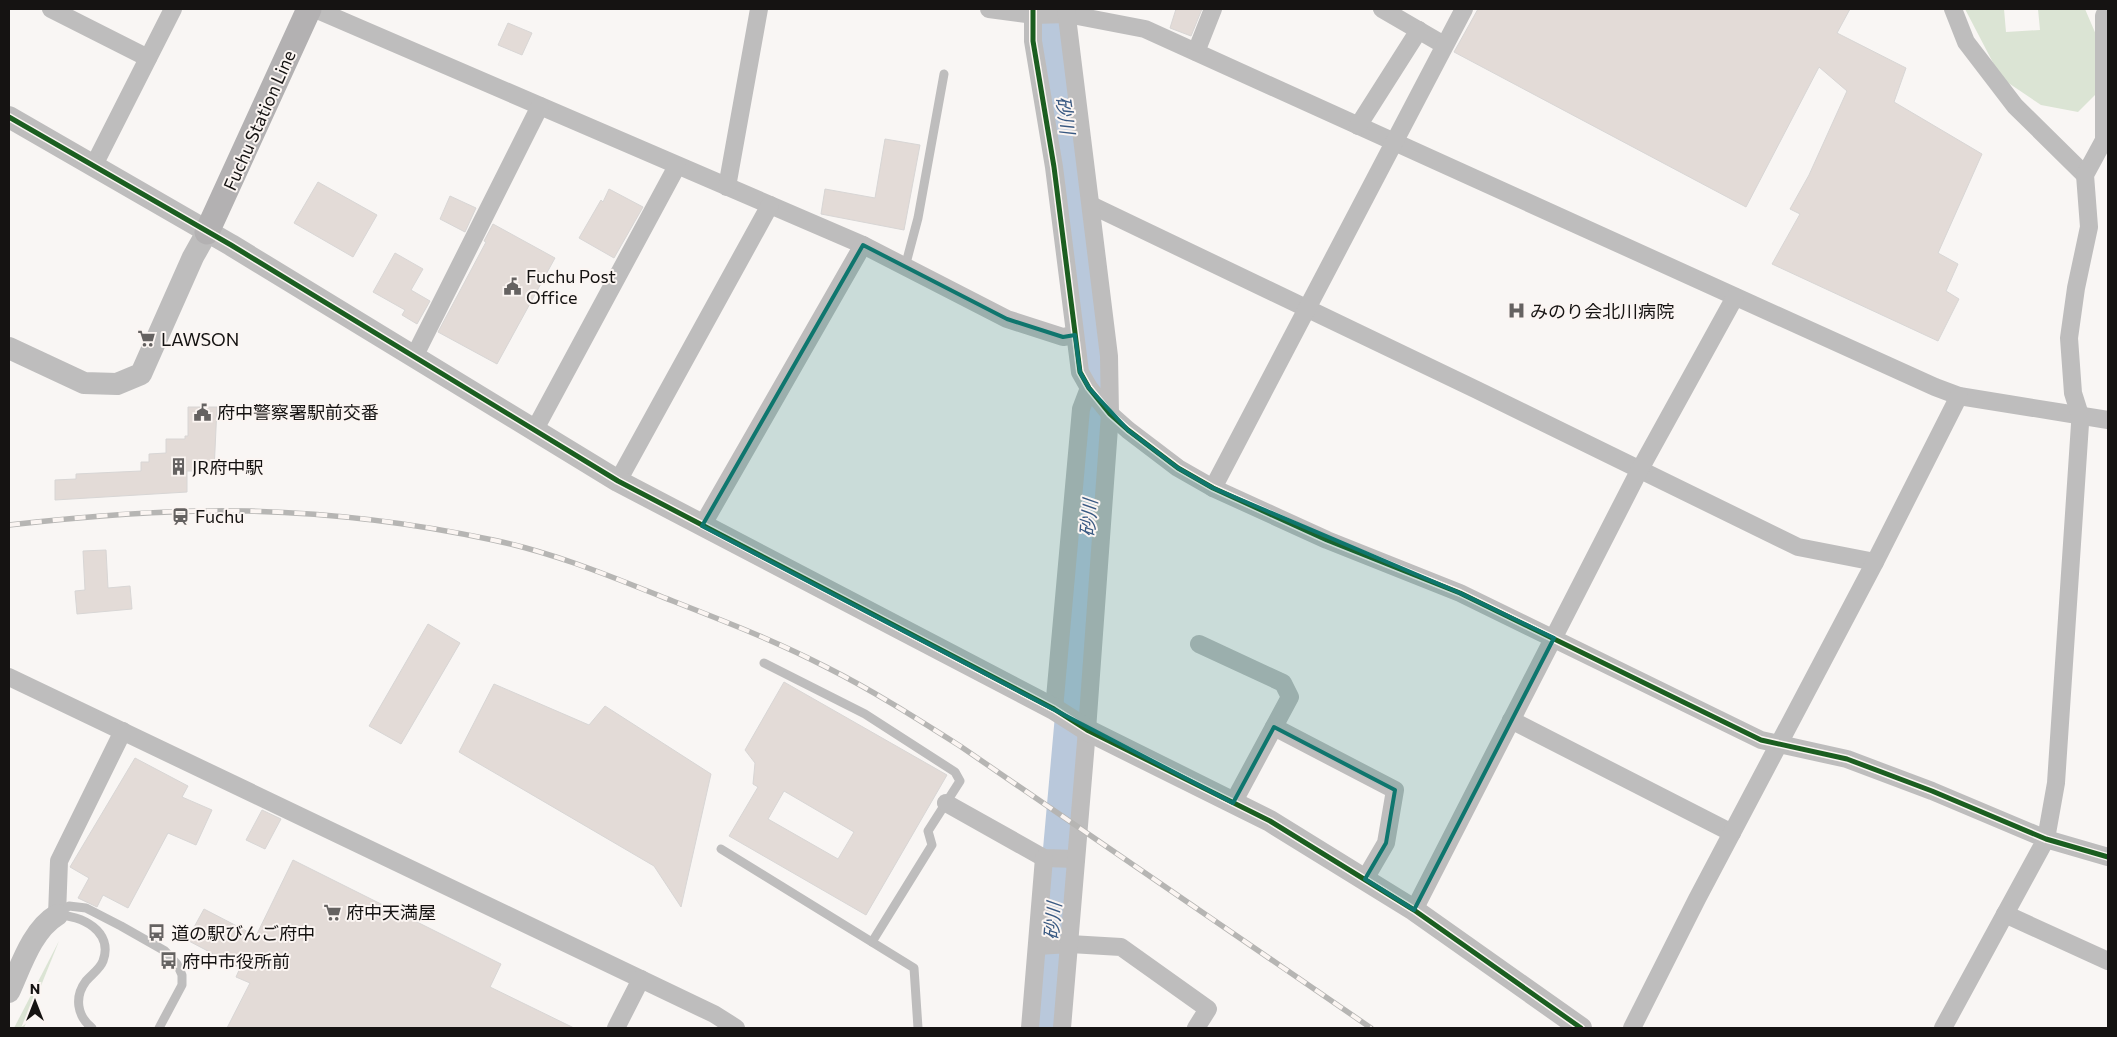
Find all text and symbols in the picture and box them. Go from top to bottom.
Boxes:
street label: Fuchu Station Line [218,46,300,194]
water label: 砂川 [1052,95,1080,137]
place label: Fuchu Post Office [526,265,616,308]
public building icon: Fuchu Post Office [502,276,522,296]
place label: みのり会北川病院 [1530,300,1674,322]
hospital icon: みのり会北川病院 [1506,301,1526,321]
place label: LAWSON [161,328,239,350]
supermarket icon: LAWSON [137,329,157,349]
place label: 府中警察署駅前交番 [217,401,379,423]
public building icon: 府中警察署駅前交番 [193,402,213,422]
place label: JR府中駅 [192,456,263,478]
building icon: JR府中駅 [168,457,188,477]
water label: 砂川 [1075,496,1101,538]
place label: Fuchu [195,505,244,527]
station icon: Fuchu [171,506,191,526]
water label: 砂川 [1039,899,1065,941]
place label: 府中天満屋 [346,901,436,923]
supermarket icon: 府中天満屋 [322,902,342,922]
place label: 道の駅びんご府中 [171,922,315,944]
bus stop icon: 道の駅びんご府中 [147,923,167,943]
place label: 府中市役所前 [182,950,290,972]
bus stop icon: 府中市役所前 [158,951,178,971]
north arrow [10,977,60,1027]
text: N [30,980,40,997]

